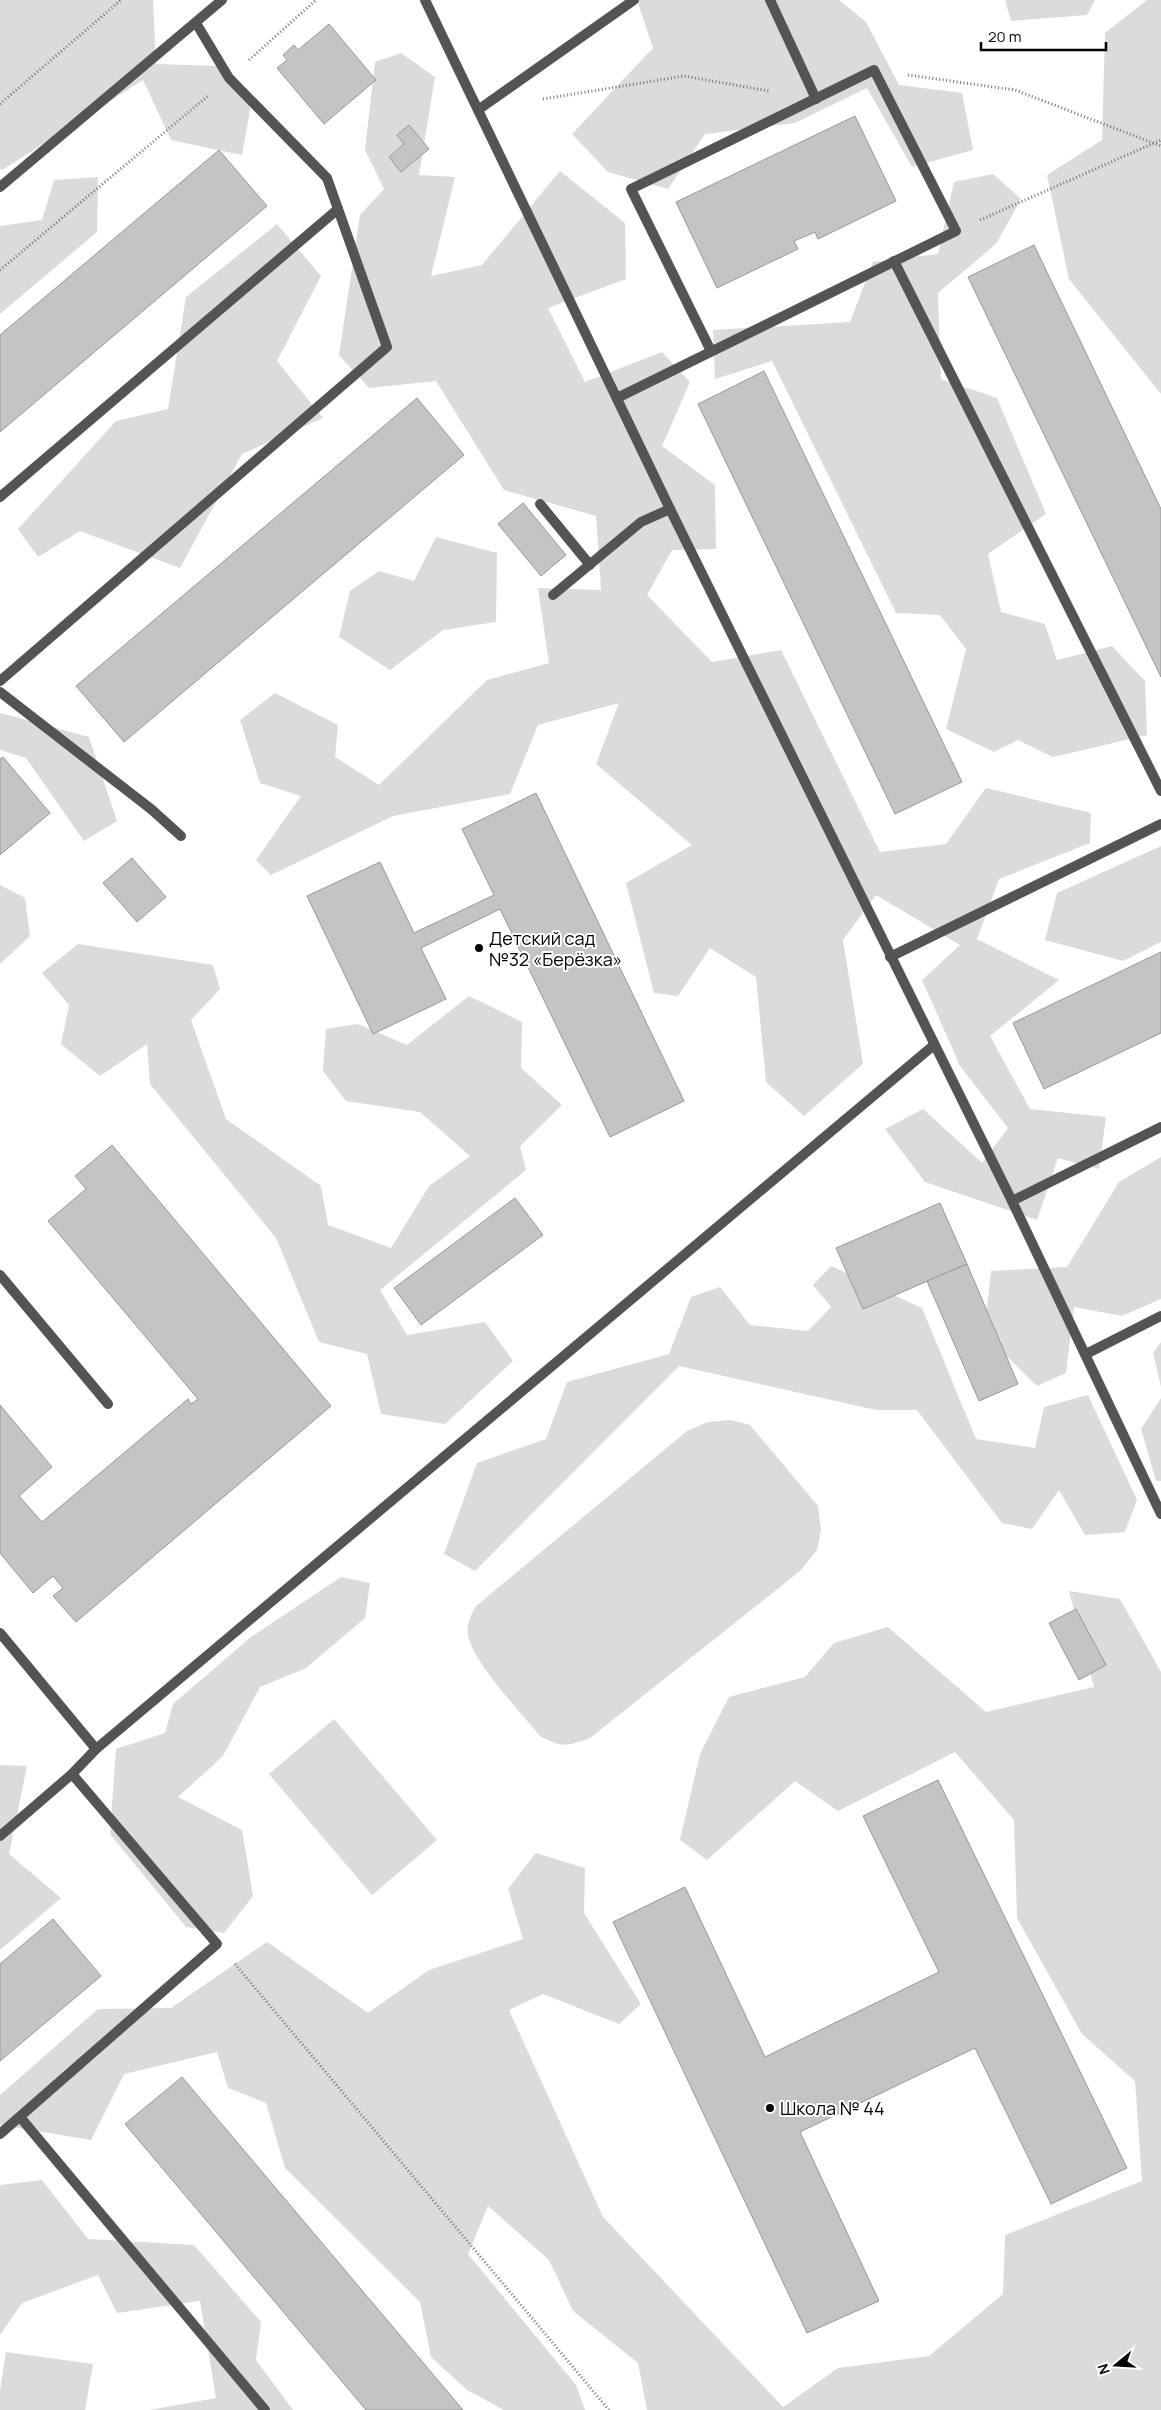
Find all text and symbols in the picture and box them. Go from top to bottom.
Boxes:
scale bar [981,20,1106,52]
text: 20 m [988,26,1021,47]
place label: Детский сад №32 «Берёзка» [489,926,622,971]
marker: Детский сад №32 «Берёзка» [473,942,485,954]
place label: Школа № 44 [780,2096,885,2120]
marker: Школа № 44 [764,2102,776,2114]
north arrow [1091,2340,1141,2390]
text: N [1093,2361,1114,2377]

